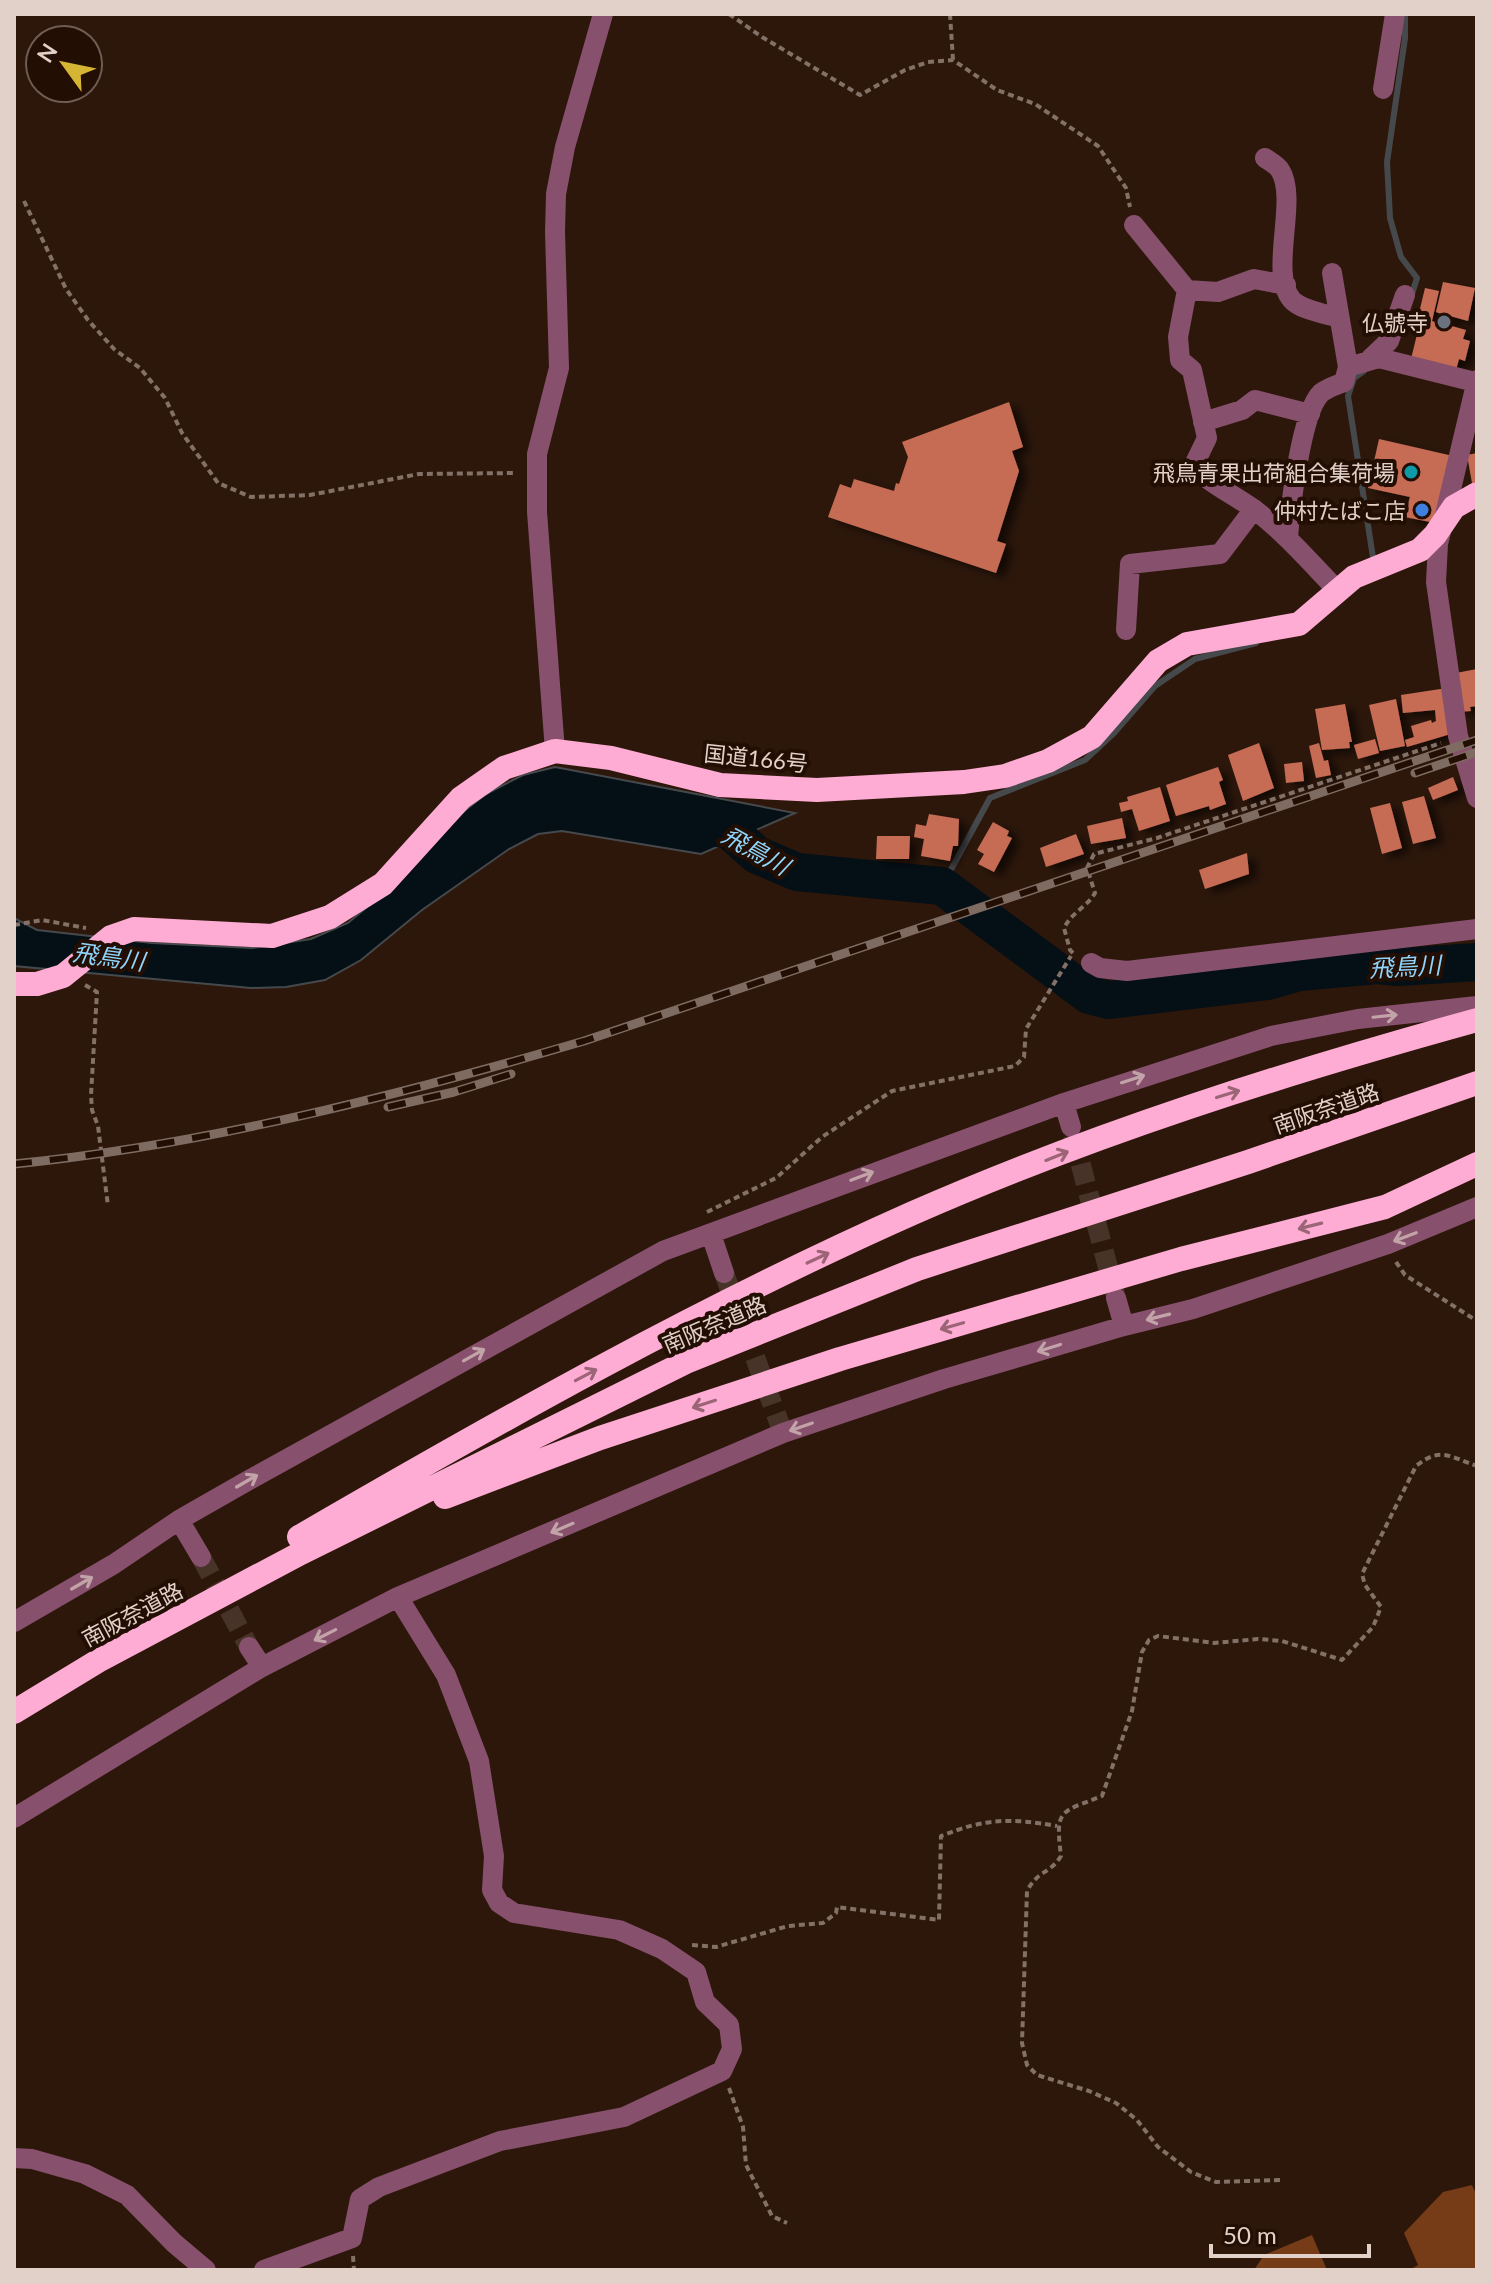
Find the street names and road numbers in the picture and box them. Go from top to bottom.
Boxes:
street label: 国道166号 [703,739,809,777]
street label: 南阪奈道路 [1270,1077,1382,1139]
street label: 南阪奈道路 [658,1290,770,1358]
street label: 南阪奈道路 [77,1576,187,1652]

